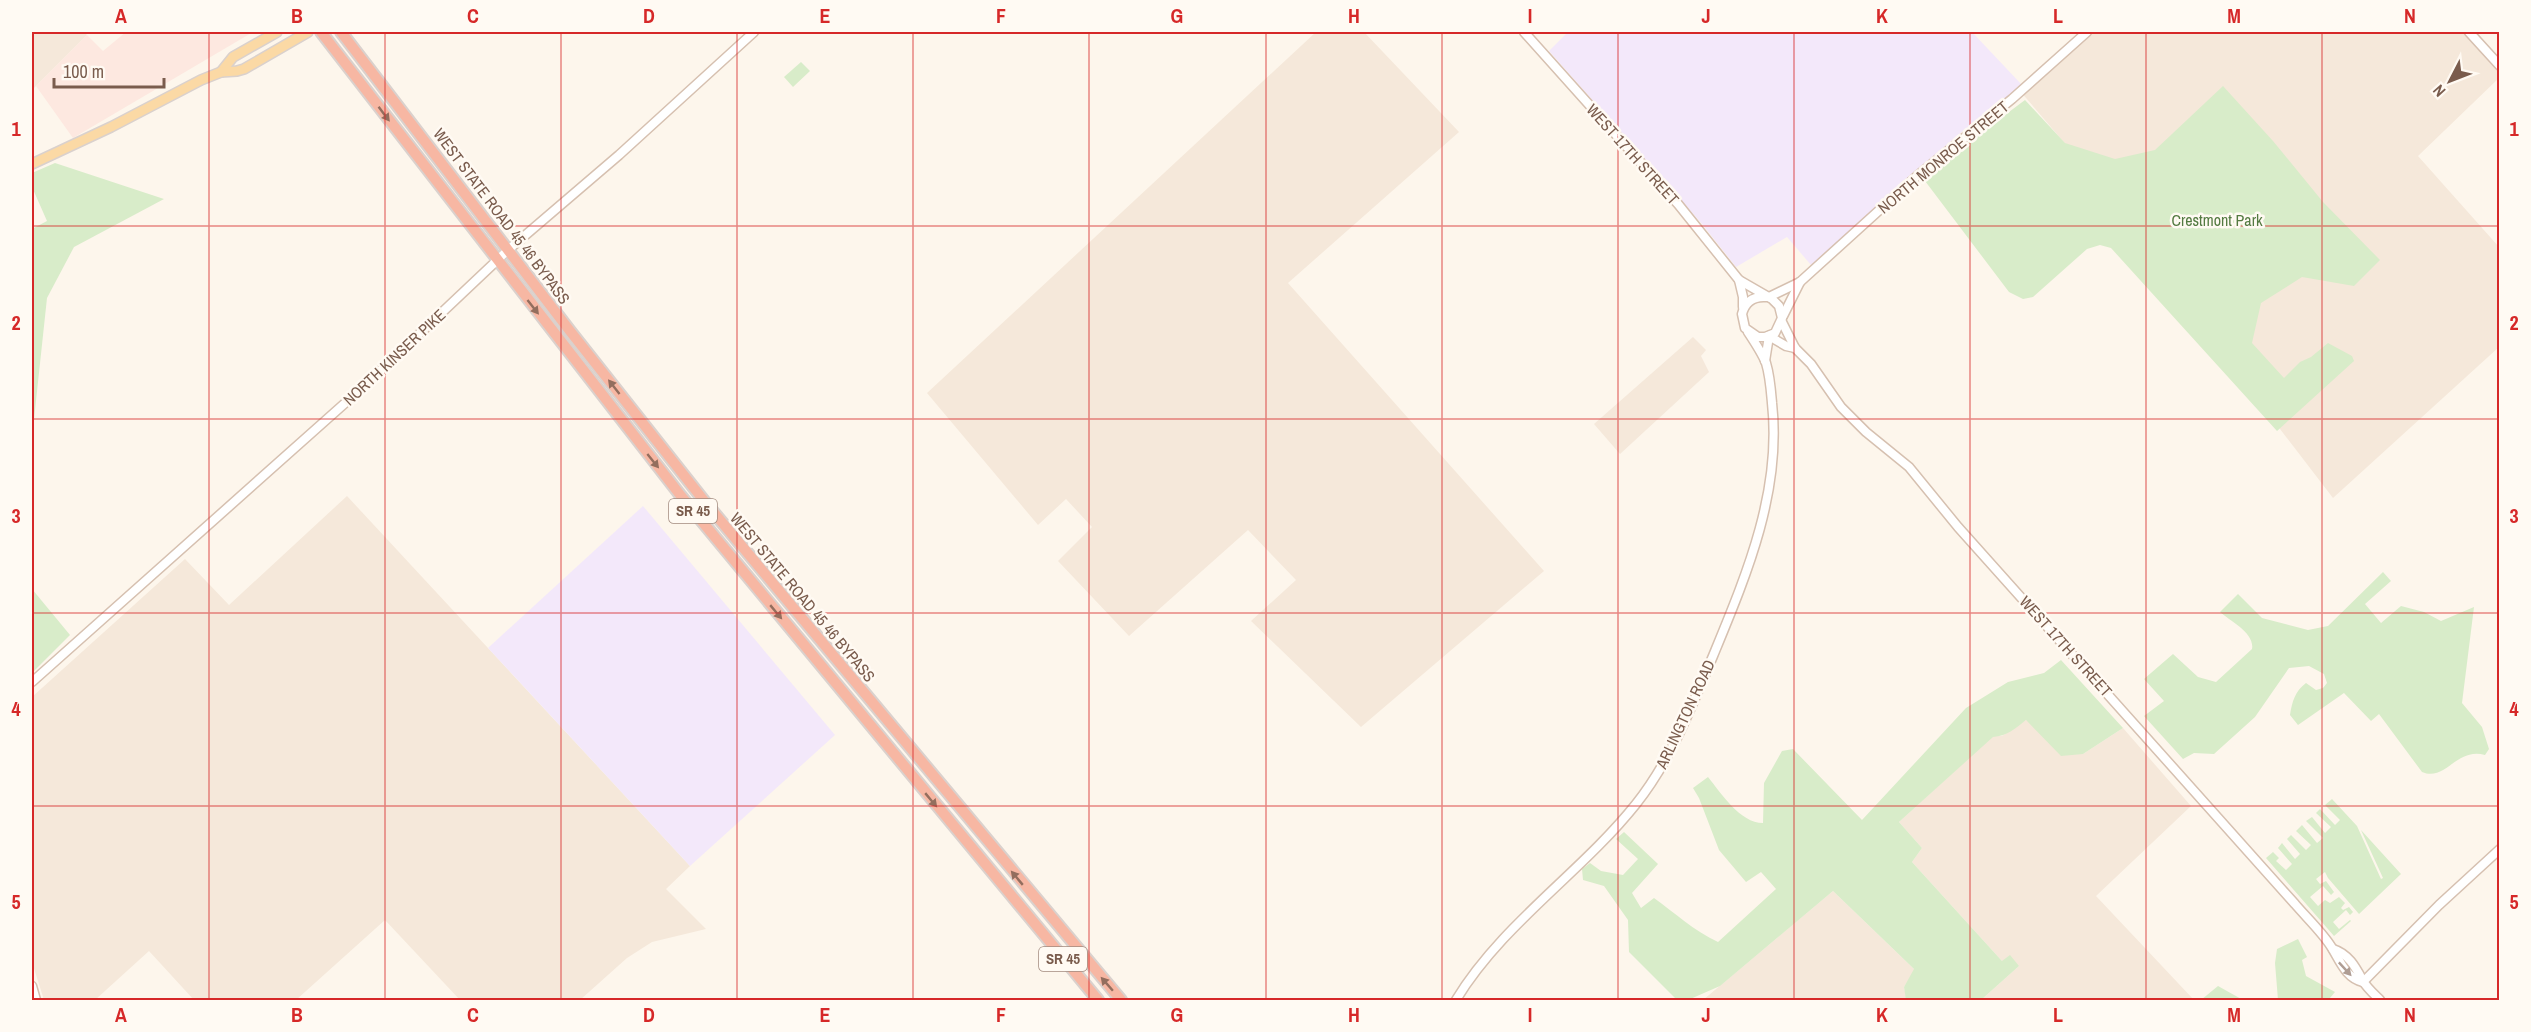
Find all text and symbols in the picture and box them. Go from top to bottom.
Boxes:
text: A [115,2,127,29]
text: B [291,2,303,29]
text: C [467,2,479,29]
text: D [643,2,655,29]
text: E [820,2,831,29]
text: F [996,2,1006,29]
text: G [1171,2,1183,29]
text: H [1348,2,1360,29]
text: I [1528,2,1532,29]
text: J [1701,2,1711,29]
text: K [1876,2,1888,29]
text: L [2053,2,2063,29]
text: M [2227,2,2241,29]
text: N [2404,2,2416,29]
scale bar [54,51,164,89]
north arrow [2420,51,2480,111]
text: 100 m [63,59,104,84]
text: N [2428,80,2450,102]
street label: NORTH MONROE STREET [1873,96,2013,218]
street label: WEST 17TH STREET [1582,99,1684,209]
one-way arrow [378,106,391,122]
text: 1 [11,115,21,142]
text: 1 [2509,115,2519,142]
street label: WEST STATE ROAD 45 46 BYPASS [429,124,576,309]
park label: Crestmont Park [2171,209,2263,231]
one-way arrow [526,299,538,314]
street label: NORTH KINSER PIKE [338,304,450,410]
text: 2 [11,309,21,336]
text: 2 [2509,309,2519,336]
one-way arrow [608,380,620,395]
one-way arrow [646,453,658,468]
road number: SR 45 [669,499,717,523]
text: 3 [11,502,21,529]
text: 3 [2509,502,2519,529]
street label: WEST STATE ROAD 45 46 BYPASS [725,508,881,687]
street label: WEST 17TH STREET [2015,591,2117,701]
one-way arrow [769,604,782,619]
street label: ARLINGTON ROAD [1650,656,1720,773]
text: 4 [11,695,21,722]
text: 4 [2509,695,2519,722]
one-way arrow [925,793,937,808]
one-way arrow [1011,870,1024,886]
text: 5 [11,888,21,915]
text: 5 [2509,888,2519,915]
road number: SR 45 [1039,947,1087,971]
one-way arrow [2337,961,2351,975]
one-way arrow [1100,976,1113,991]
text: A [115,1001,127,1028]
text: B [291,1001,303,1028]
text: C [467,1001,479,1028]
text: D [643,1001,655,1028]
text: E [820,1001,831,1028]
text: F [996,1001,1006,1028]
text: G [1171,1001,1183,1028]
text: H [1348,1001,1360,1028]
text: I [1528,1001,1532,1028]
text: J [1701,1001,1711,1028]
text: K [1876,1001,1888,1028]
text: L [2053,1001,2063,1028]
text: M [2227,1001,2241,1028]
text: N [2404,1001,2416,1028]

